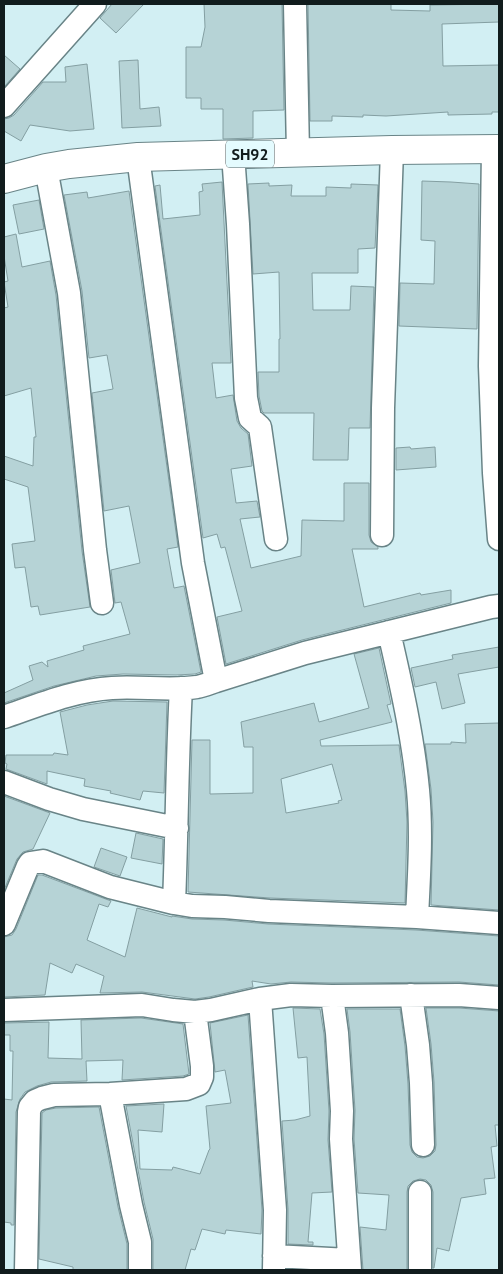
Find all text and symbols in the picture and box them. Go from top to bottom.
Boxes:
road number: SH92 [226,140,274,168]

